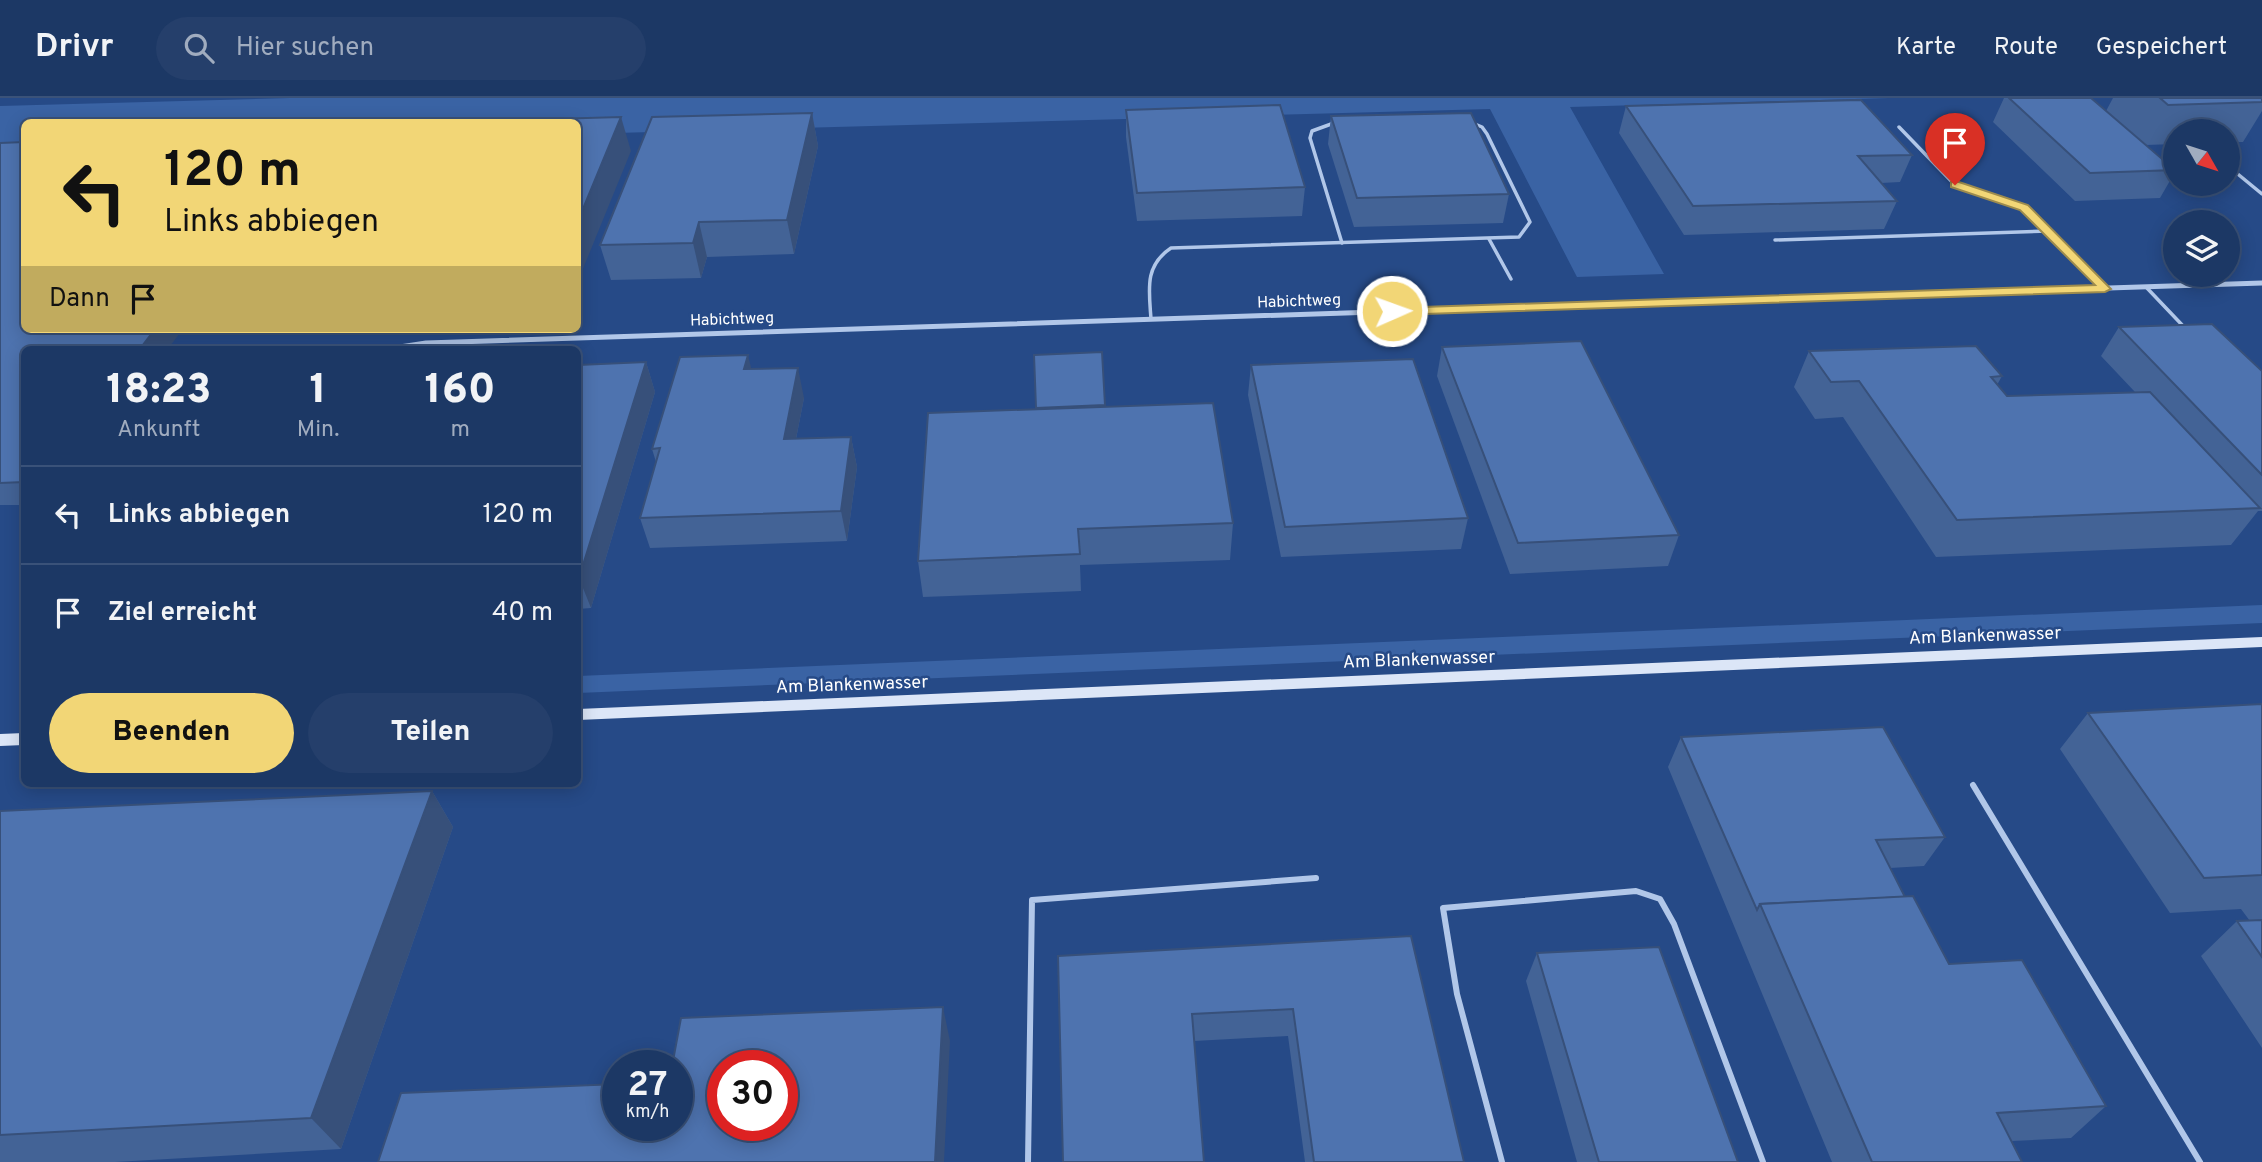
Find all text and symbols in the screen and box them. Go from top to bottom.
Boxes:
search box [156,17,646,80]
text: Drivr [35,27,114,69]
icon: search [180,29,218,67]
text: Hier suchen [236,32,374,65]
text: Karte [1896,33,1956,63]
text: Route [1994,33,2058,63]
text: Gespeichert [2096,33,2227,63]
pin [1925,113,1985,185]
north arrow [2163,119,2240,196]
map controls [2163,119,2240,287]
icon: arrive [1936,124,1974,162]
text: 120 m [164,142,301,204]
icon: left [49,147,140,238]
text: Links abbiegen [164,203,379,243]
button: layers [2163,210,2240,287]
position arrow [1355,274,1429,348]
icon: arrive [124,280,162,318]
text: Dann [49,283,110,316]
street label: Habichtweg [1257,291,1341,313]
street label: Habichtweg [690,309,774,331]
text: 18:23 [106,365,211,418]
text: 1 [309,365,327,418]
text: 160 [425,365,496,418]
text: Ankunft [117,416,200,445]
text: Min. [297,416,339,445]
text: m [450,416,470,445]
icon: left [49,496,87,534]
text: Links abbiegen [108,499,290,532]
text: 120 m [483,499,553,532]
icon: arrive [49,594,87,632]
text: Ziel erreicht [108,597,257,630]
text: 40 m [492,597,553,630]
street label: Am Blankenwasser [1908,622,2062,651]
street label: Am Blankenwasser [1342,646,1496,675]
street label: Am Blankenwasser [775,671,929,700]
button: Beenden [49,693,294,773]
button: Teilen [308,693,553,773]
speed limit sign: 30 [707,1050,798,1141]
text: 27 [628,1064,667,1108]
text: km/h [626,1101,669,1124]

